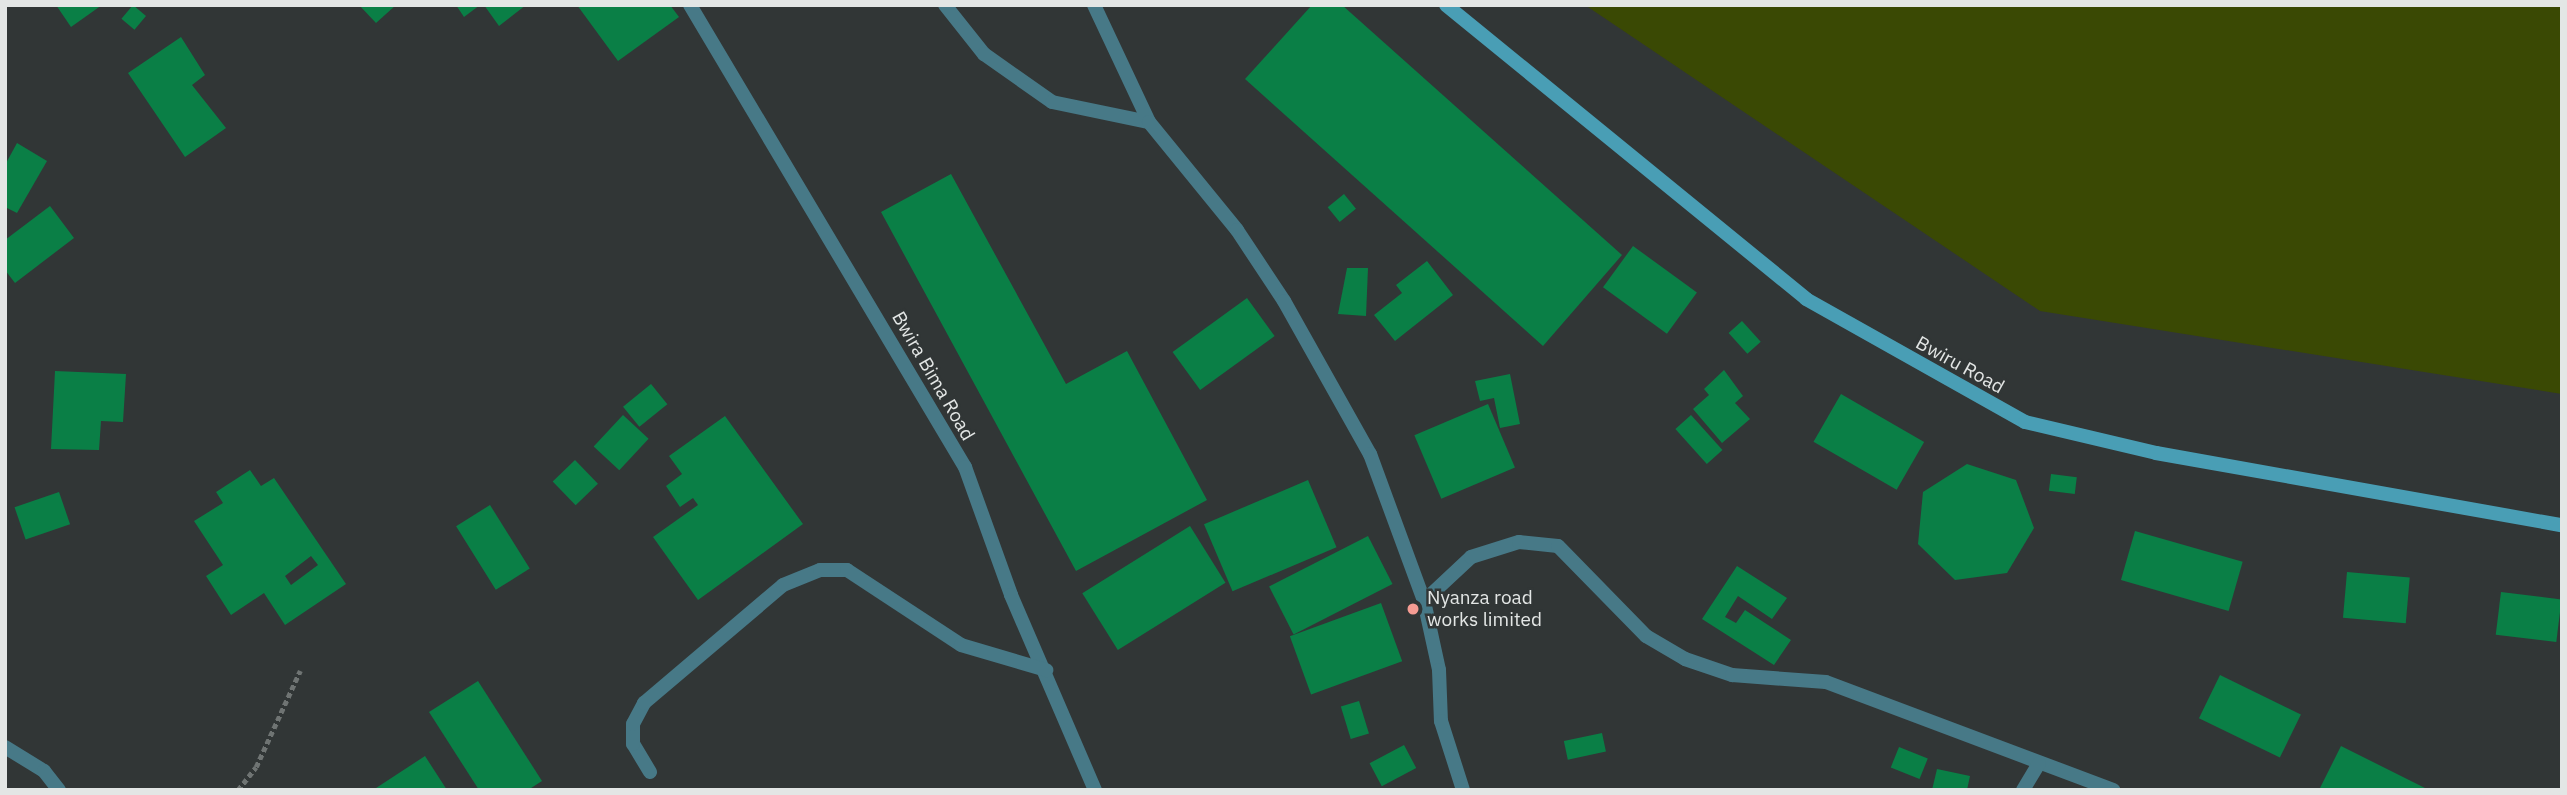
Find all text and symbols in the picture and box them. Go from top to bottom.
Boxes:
street label: Bwira Bima Road [887,307,979,445]
street label: Bwiru Road [1912,331,2008,399]
place label: Nyanza road works limited [1427,587,1542,631]
marker: Nyanza road works limited [1405,601,1421,617]

